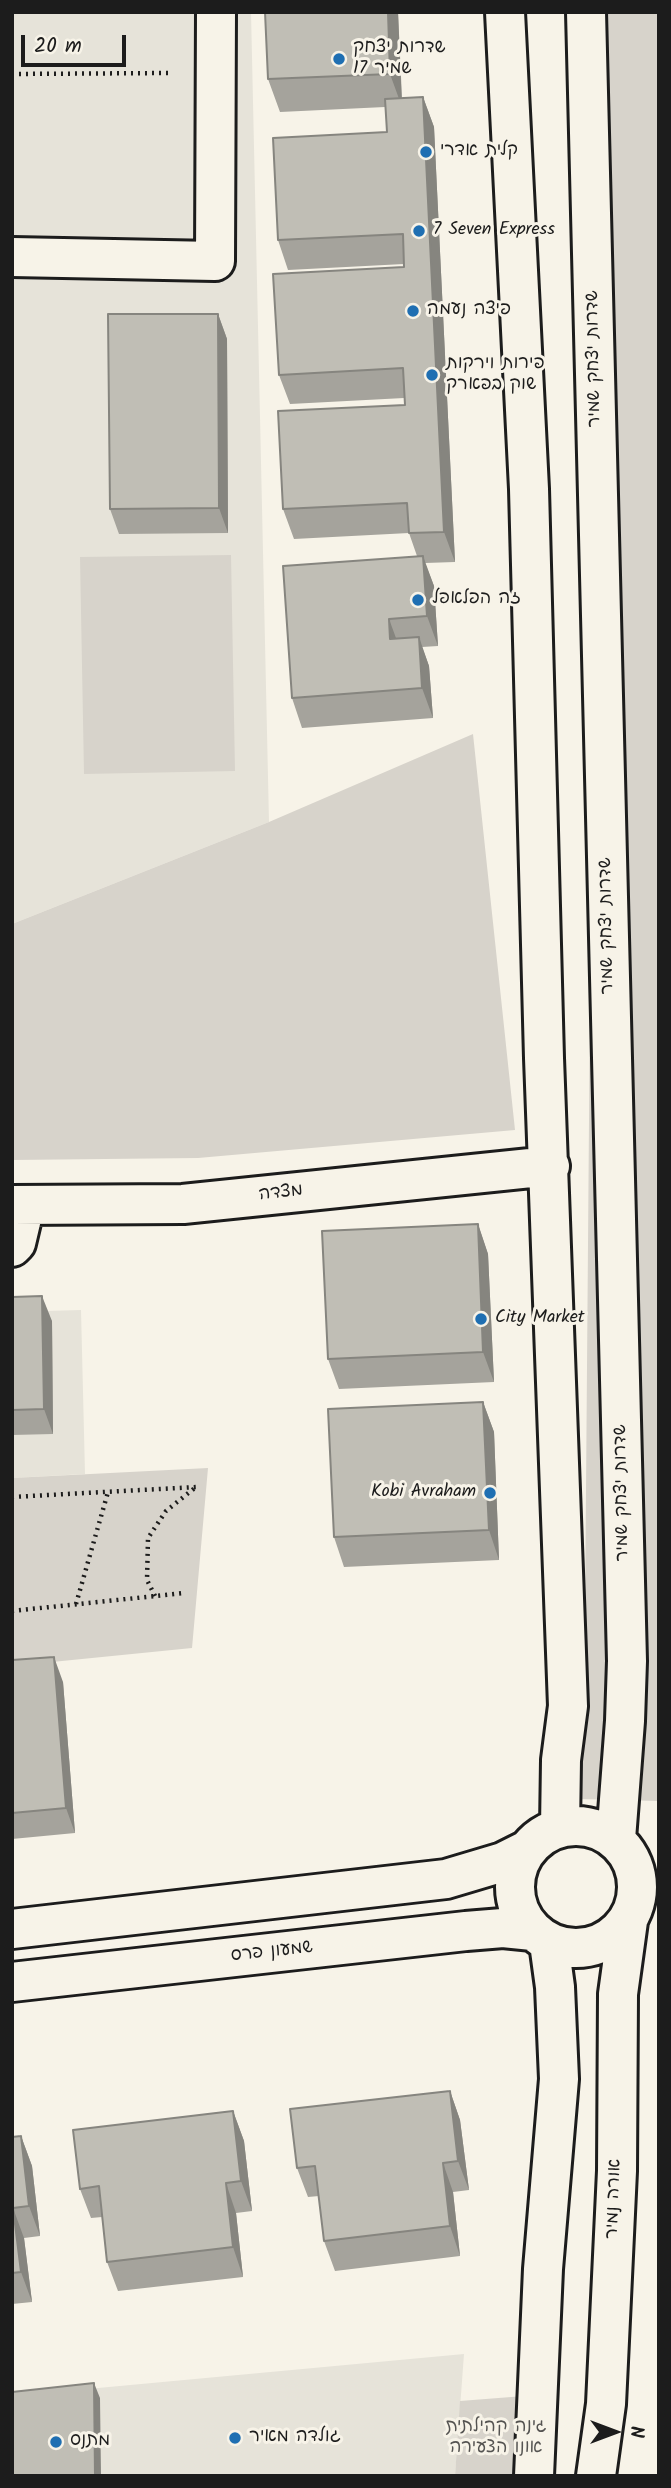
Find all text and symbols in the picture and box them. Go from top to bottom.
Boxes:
scale bar [24,21,130,65]
text: 20 m [34,30,82,63]
place label: שדרות יצחק שמיר 17 [353,38,446,80]
marker: שדרות יצחק שמיר 17 [331,51,347,67]
place label: קלית אדרי [440,141,518,163]
marker: קלית אדרי [418,144,434,160]
place label: 7 Seven Express [433,220,555,242]
marker: 7 Seven Express [411,223,427,239]
street label: שדרות יצחק שמיר [583,290,607,428]
place label: פיצה נעמה [427,300,511,322]
marker: פיצה נעמה [405,303,421,319]
place label: פירות וירקות שוק בפארק [446,354,544,396]
marker: פירות וירקות שוק בפארק [424,367,440,383]
place label: זה הפלאפל [432,589,521,611]
marker: זה הפלאפל [410,592,426,608]
street label: שדרות יצחק שמיר [596,857,620,995]
street label: מצדה [258,1181,304,1207]
place label: City Market [495,1308,585,1330]
marker: City Market [473,1311,489,1327]
street label: שדרות יצחק שמיר [611,1424,635,1562]
place label: Kobi Avraham [371,1482,476,1504]
marker: Kobi Avraham [482,1485,498,1501]
street label: שמעון פרס [230,1938,314,1968]
street label: אורה נמיר [603,2158,627,2240]
north arrow [580,2397,650,2467]
park label: גינה קהילתית אונו הצעירה [445,2417,547,2460]
text: N [621,2426,651,2438]
place label: גולדה מאיר [249,2427,341,2449]
marker: גולדה מאיר [227,2430,243,2446]
place label: מתנס [70,2431,110,2453]
marker: מתנס [48,2434,64,2450]

